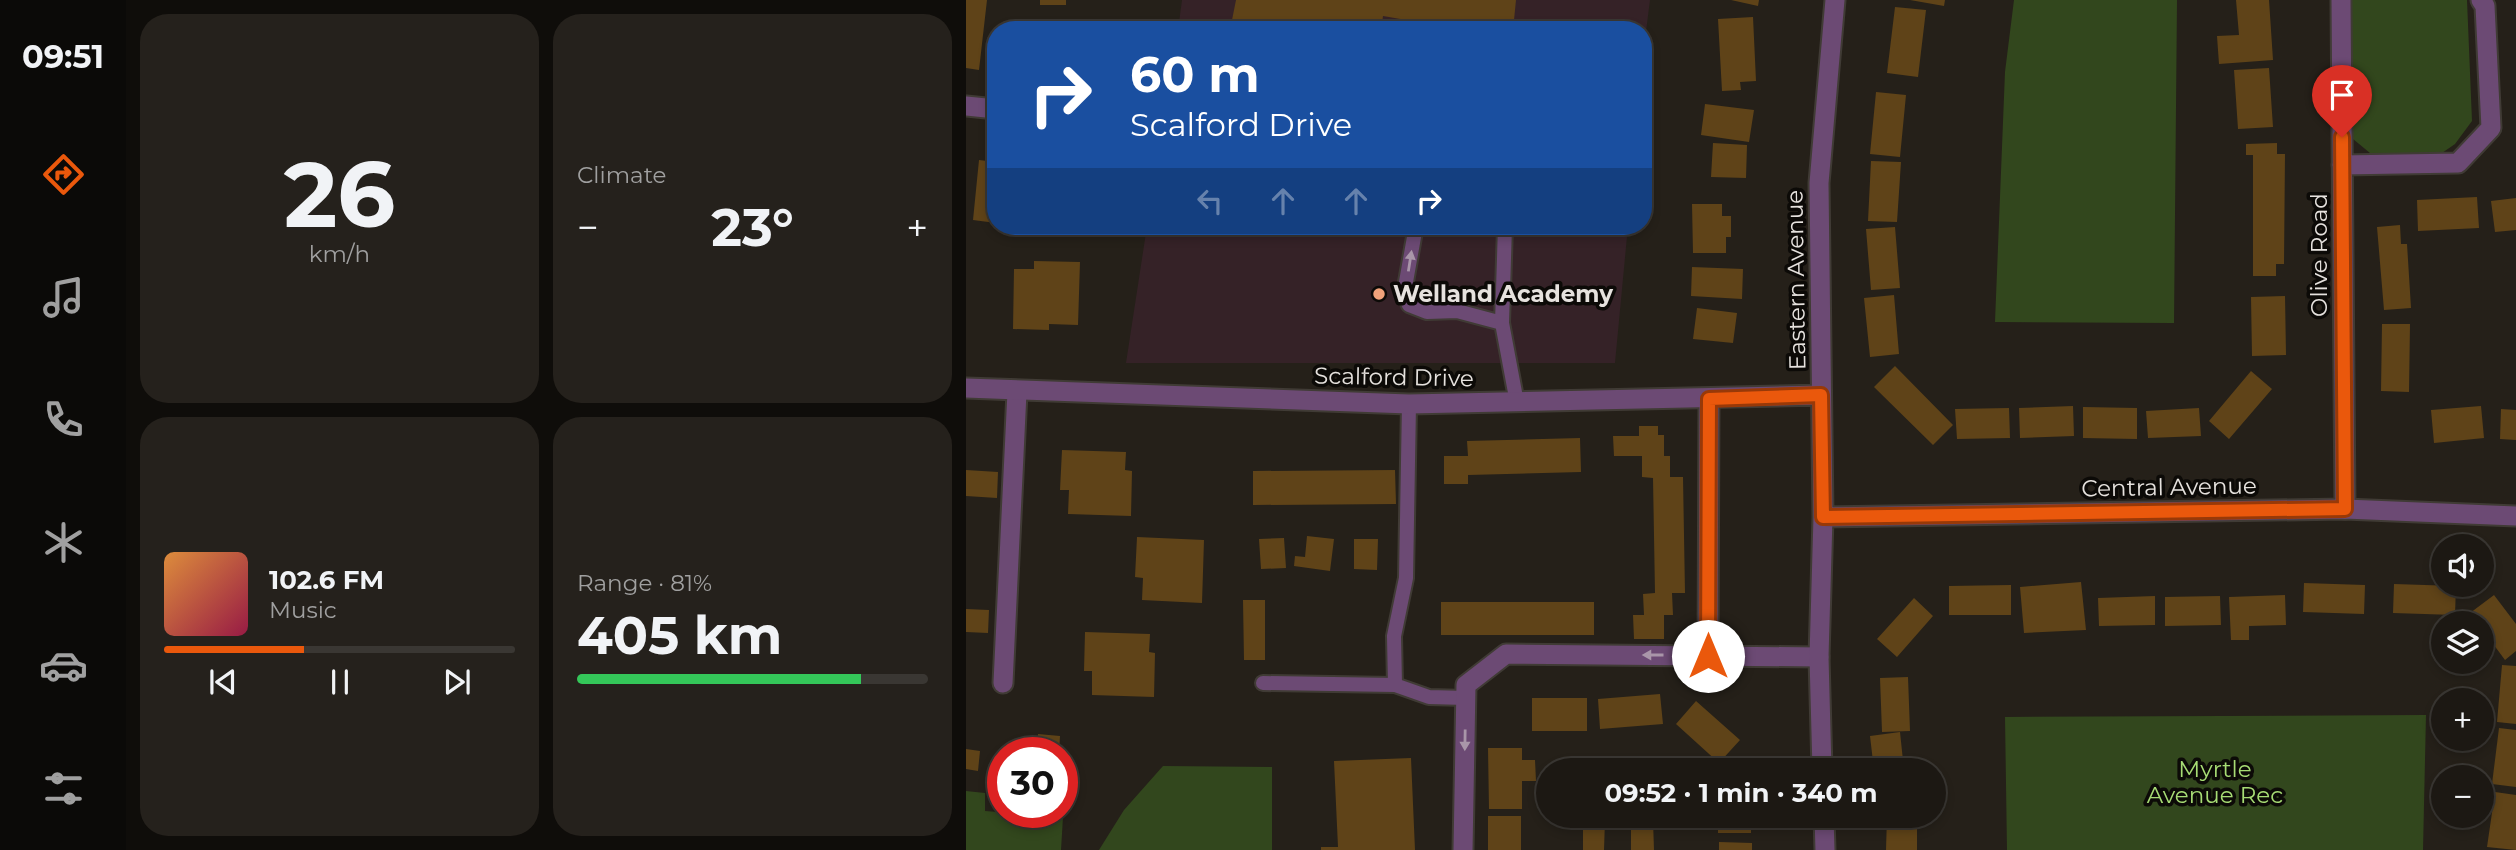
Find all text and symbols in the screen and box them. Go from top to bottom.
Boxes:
text: 09:51 [22,37,104,76]
text: 60 m [1130,45,1260,104]
icon: right [1015,49,1106,140]
pin [2312,65,2372,137]
icon: arrive [2323,76,2361,114]
text: Scalford Drive [1130,105,1352,144]
text: 26 [284,139,395,250]
icon: directions [39,150,88,199]
text: Climate [577,161,666,189]
icon: left [1191,182,1229,220]
icon: ahead [1264,182,1302,220]
icon: ahead [1337,182,1375,220]
icon: right [1410,182,1448,220]
street label: Eastern Avenue [1780,190,1812,370]
street label: Olive Road [2305,193,2333,317]
text: 23° [711,196,794,259]
text: − [577,204,599,251]
text: + [906,204,928,251]
text: km/h [309,240,370,268]
one-way arrow [1405,250,1416,272]
icon: music [39,273,88,322]
place label: Welland Academy [1393,280,1613,308]
marker: Welland Academy [1371,286,1387,302]
street label: Scalford Drive [1314,362,1474,392]
icon: phone [39,395,88,444]
street label: Central Avenue [2081,471,2257,503]
icon: climate [39,518,88,567]
map controls [2431,534,2494,828]
button: sound [2431,534,2494,597]
text: 102.6 FM [269,564,384,596]
text: Range · 81% [577,569,712,597]
text: Music [269,596,337,624]
text: 405 km [577,604,782,667]
button: layers [2431,611,2494,674]
position arrow [1671,619,1745,693]
icon: car [39,641,88,690]
one-way arrow [1641,649,1663,661]
icon: previous [204,663,242,701]
icon: pause [321,663,359,701]
icon: next [438,663,476,701]
button: + [2431,688,2494,751]
one-way arrow [1459,729,1471,751]
speed limit sign: 30 [987,737,1078,828]
park label: Myrtle Avenue Rec [2147,755,2283,809]
icon: filters [39,764,88,813]
button: − [2431,765,2494,828]
text: 09:52 · 1 min · 340 m [1604,777,1878,809]

